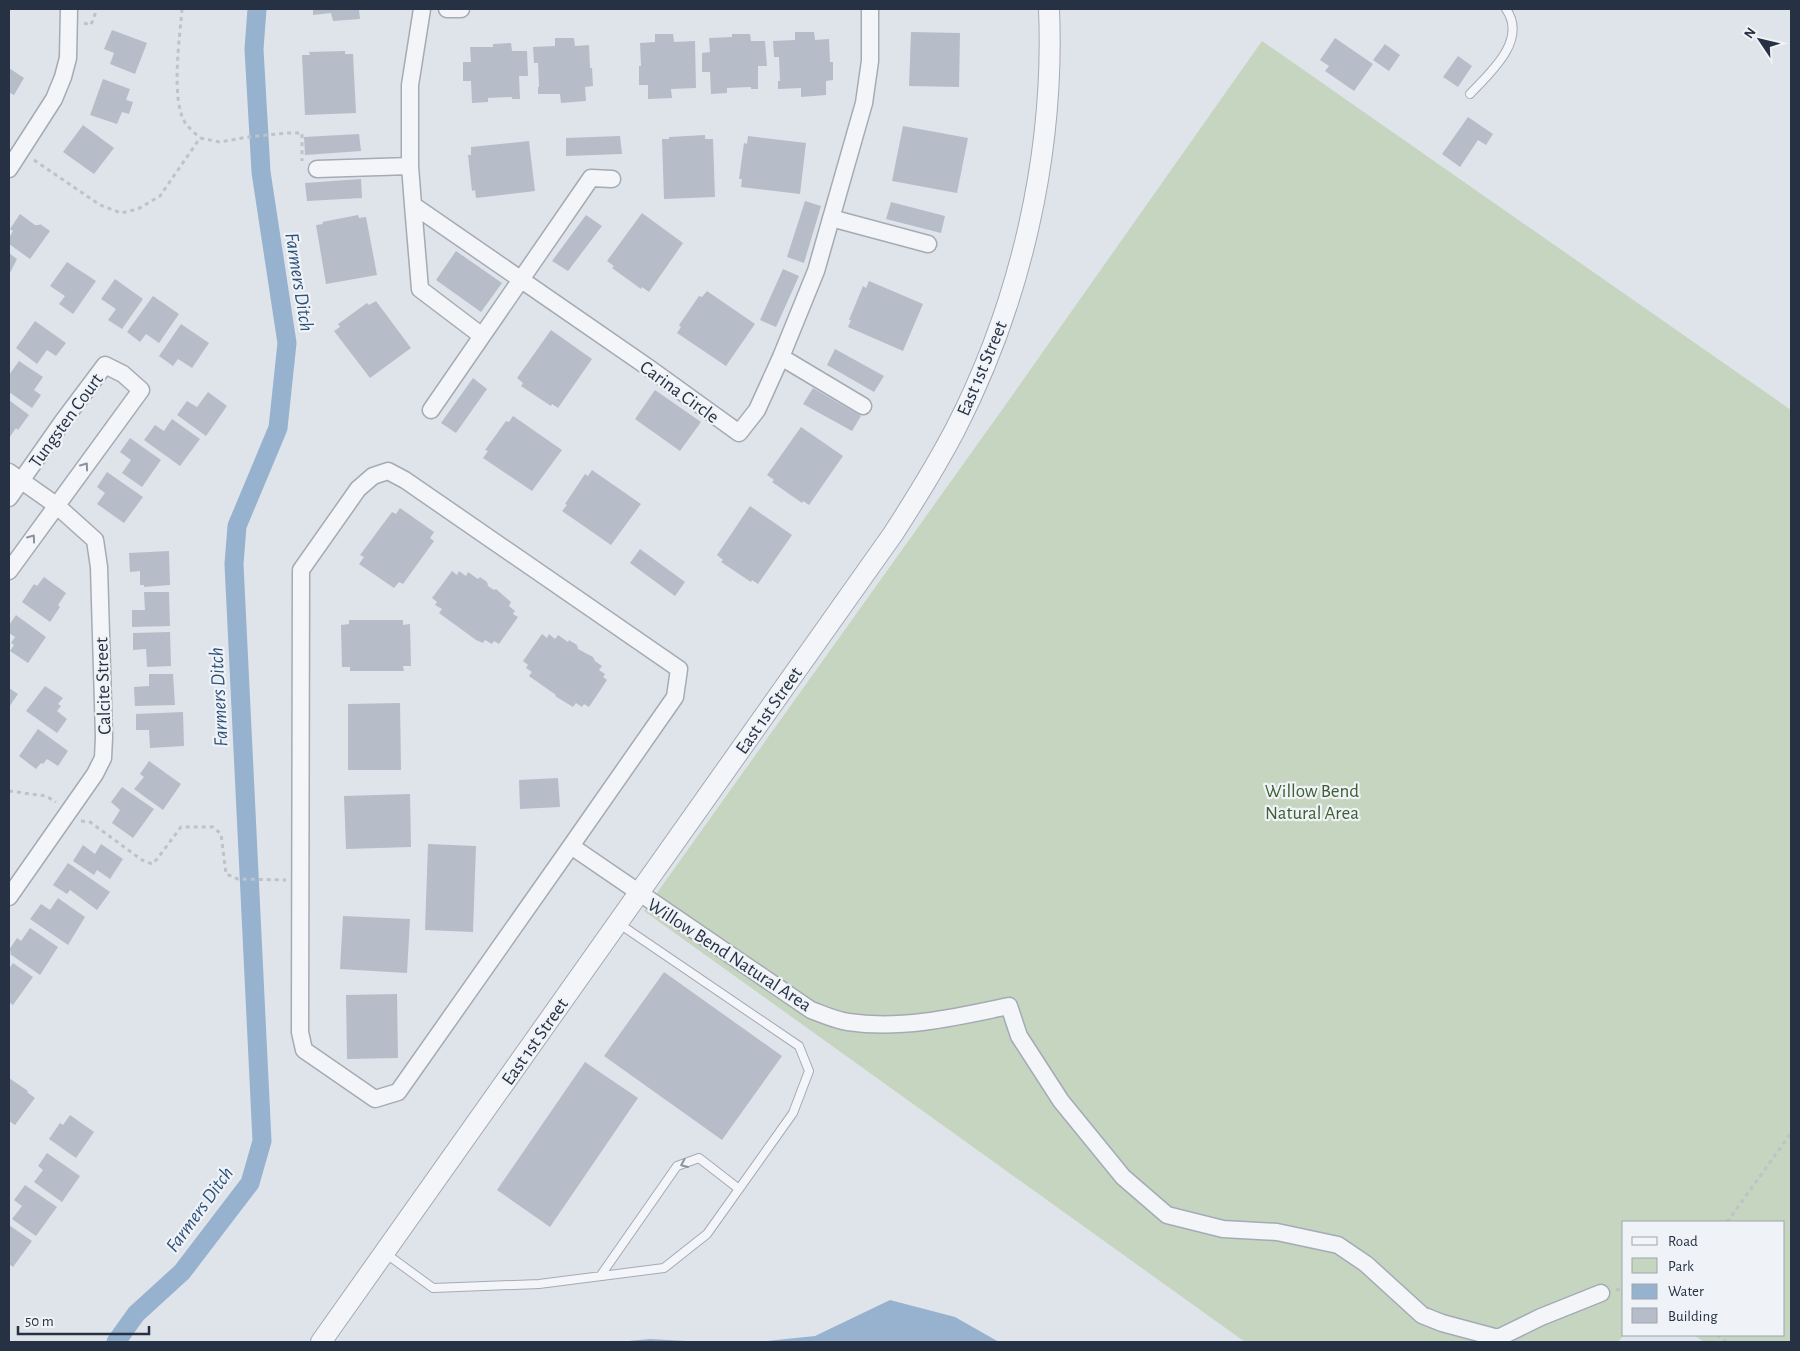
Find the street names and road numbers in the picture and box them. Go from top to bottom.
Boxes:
street label: East 1st Street [954,318,1011,419]
street label: Carina Circle [636,357,722,427]
street label: Tungsten Court [26,370,107,472]
street label: Calcite Street [92,637,115,735]
street label: East 1st Street [732,664,806,758]
street label: Willow Bend Natural Area [644,895,815,1015]
street label: East 1st Street [498,995,572,1089]

